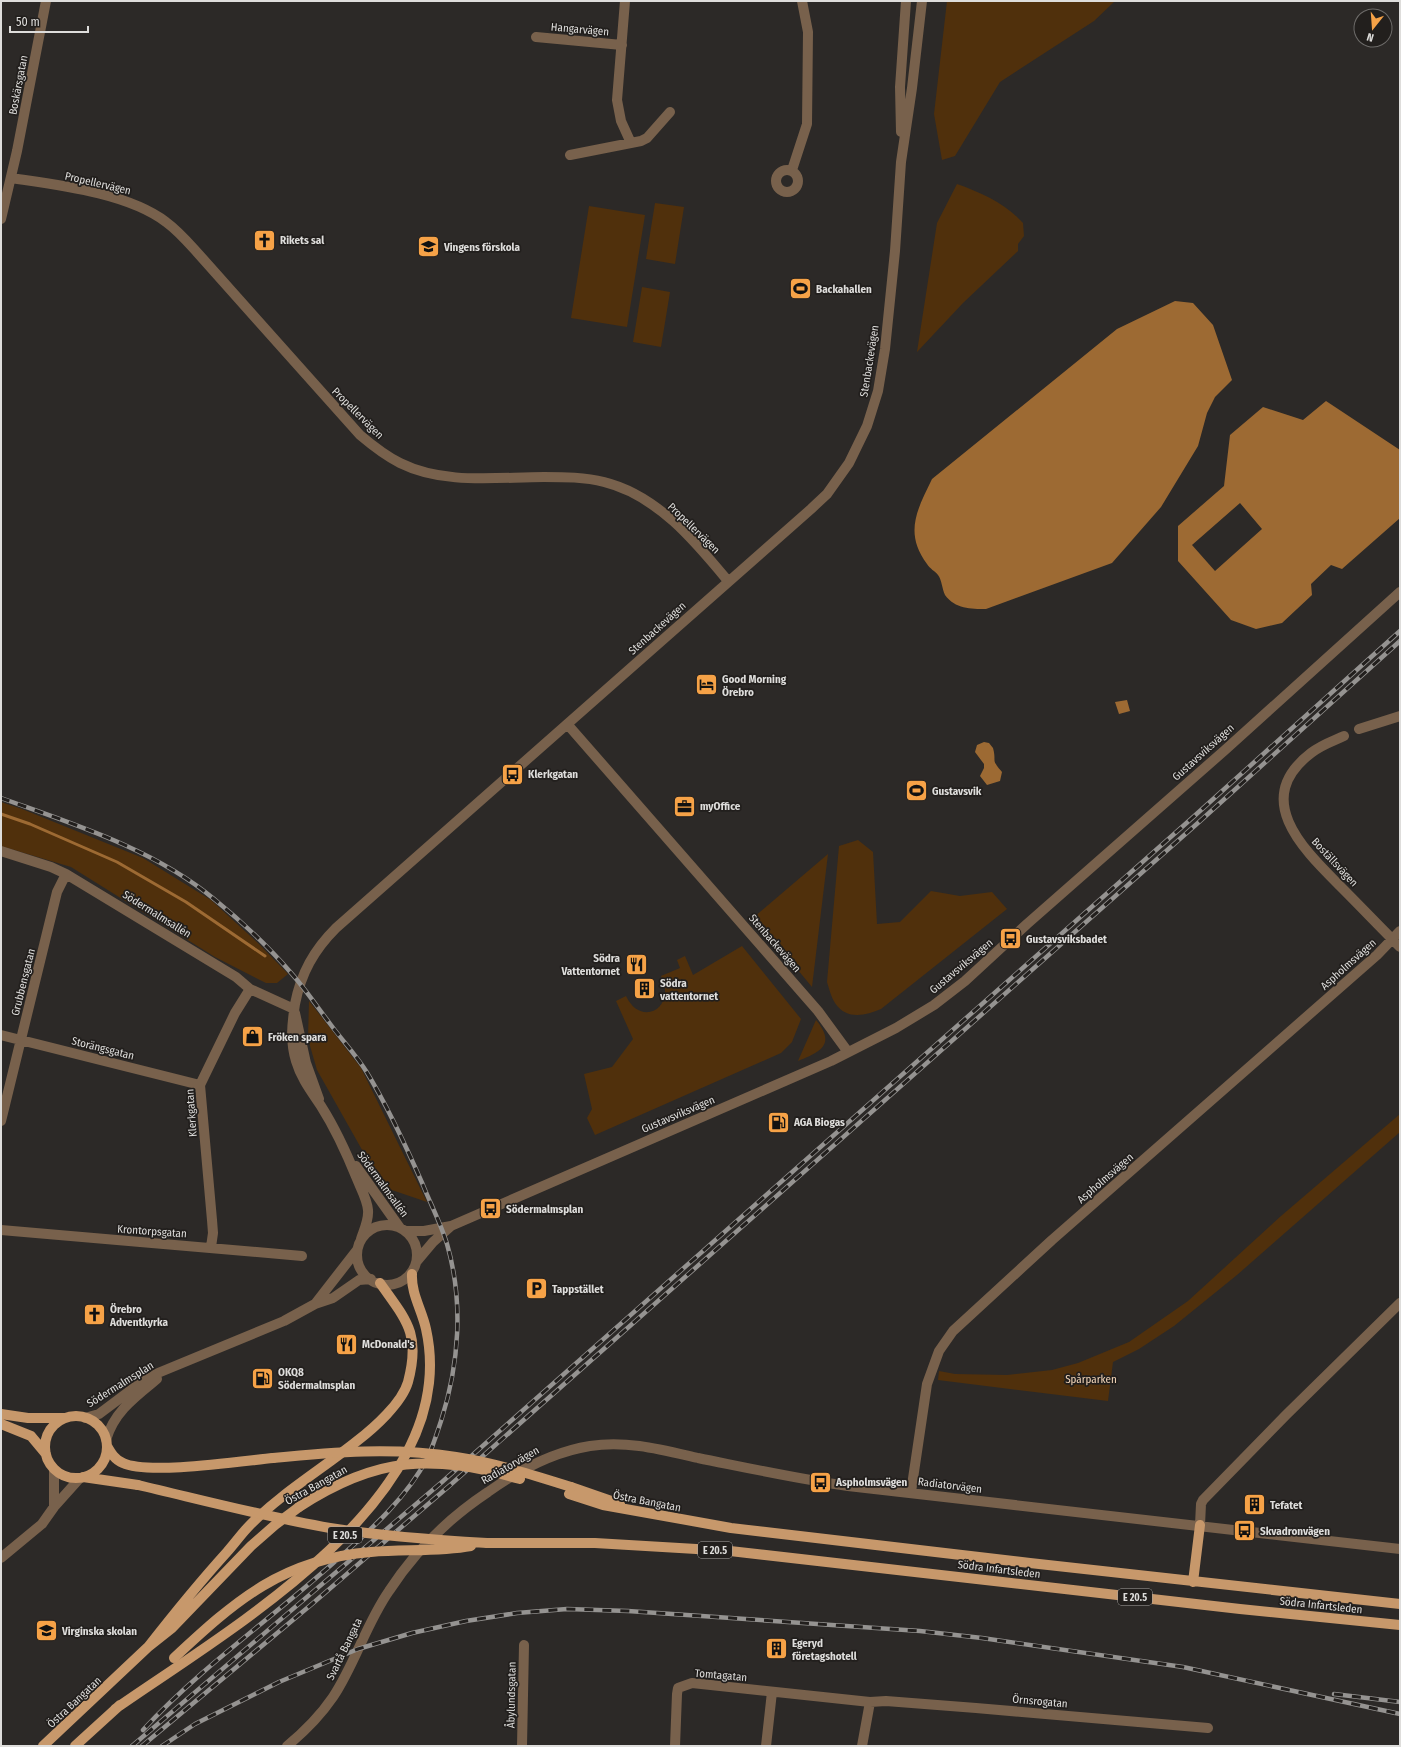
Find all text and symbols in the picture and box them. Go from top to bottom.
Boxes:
scale bar [10,8,88,34]
north arrow [1353,8,1393,48]
text: 50 m [16,15,40,29]
street label: Hangarvägen [550,20,610,39]
text: N [1365,30,1375,44]
street label: Boskärsgatan [6,54,31,116]
street label: Propellervägen [64,170,132,197]
church icon: Rikets sal [251,227,277,253]
place label: Rikets sal [280,234,325,247]
school or university icon: Vingens förskola [416,234,442,260]
place label: Vingens förskola [443,241,520,254]
sports icon: Backahallen [788,276,814,302]
place label: Backahallen [816,283,872,296]
street label: Stenbackevägen [857,324,882,398]
street label: Propellervägen [329,385,386,442]
street label: Propellervägen [665,500,722,556]
street label: Stenbackevägen [626,599,689,658]
hotel icon: Good Morning Örebro [694,672,720,698]
place label: Good Morning Örebro [722,673,787,699]
street label: Gustavsviksvägen [1170,721,1237,783]
bus stop icon: Klerkgatan [499,761,525,787]
place label: Klerkgatan [528,768,578,781]
sports icon: Gustavsvik [903,778,929,804]
place label: Gustavsvik [932,785,982,798]
office icon: myOffice [671,793,697,819]
place label: myOffice [700,800,741,813]
street label: Boställsvägen [1309,835,1360,889]
street label: Södermalmsallén [120,888,193,941]
street label: Stenbackevägen [746,912,803,975]
bus stop icon: Gustavsviksbadet [998,926,1024,952]
place label: Gustavsviksbadet [1026,933,1107,946]
street label: Gustavsviksvägen [927,936,996,997]
street label: Aspholmsvägen [1318,936,1379,993]
street label: Grubbensgatan [9,947,38,1017]
restaurant icon: Södra Vattentornet [623,951,649,977]
place label: Södra Vattentornet [561,952,621,978]
building icon: Södra vattentornet [632,976,658,1002]
place label: Södra vattentornet [659,977,718,1003]
shop icon: Fröken spara [239,1024,265,1050]
place label: Fröken spara [268,1031,327,1044]
street label: Storängsgatan [70,1034,136,1063]
street label: Klerkgatan [183,1089,200,1137]
street label: Gustavsviksvägen [640,1093,717,1136]
fuel station icon: AGA Biogas [766,1109,792,1135]
place label: AGA Biogas [793,1116,845,1129]
street label: Södermalmsallén [354,1149,411,1220]
street label: Aspholmsvägen [1075,1150,1136,1206]
bus stop icon: Södermalmsplan [477,1196,503,1222]
place label: Södermalmsplan [506,1203,584,1216]
street label: Krontorpsgatan [117,1223,187,1240]
parking icon: Tappstället [523,1276,549,1302]
place label: Tappstället [552,1283,604,1296]
church icon: Örebro Adventkyrka [82,1302,108,1328]
place label: Örebro Adventkyrka [109,1303,169,1329]
restaurant icon: McDonald's [333,1331,359,1357]
place label: McDonald's [362,1338,415,1351]
street label: Södermalmsplan [85,1359,156,1410]
fuel station icon: OKQ8 Södermalmsplan [250,1365,276,1391]
place label: OKQ8 Södermalmsplan [278,1366,356,1392]
park label: Spårparken [1065,1373,1117,1386]
street label: Radiatorvägen [479,1444,541,1487]
street label: Östra Bangatan [283,1463,350,1508]
bus stop icon: Aspholmsvägen [808,1469,834,1495]
street label: Radiatorvägen [917,1475,983,1496]
place label: Aspholmsvägen [835,1476,908,1489]
street label: Östra Bangatan [612,1489,682,1514]
building icon: Tefatet [1242,1492,1268,1518]
place label: Tefatet [1270,1499,1302,1512]
bus stop icon: Skvadronvägen [1231,1518,1257,1544]
place label: Skvadronvägen [1260,1525,1330,1538]
road number: E 20.5 [328,1527,362,1543]
road number: E 20.5 [698,1542,732,1558]
street label: Södra Infartsleden [957,1558,1041,1581]
road number: E 20.5 [1118,1589,1152,1605]
street label: Södra Infartsleden [1279,1595,1363,1616]
street label: Svartå Bangata [324,1616,365,1682]
school or university icon: Virginska skolan [34,1618,60,1644]
place label: Virginska skolan [61,1625,137,1638]
building icon: Egeryd företagshotell [764,1636,790,1662]
place label: Egeryd företagshotell [792,1637,858,1663]
street label: Åbylundsgatan [503,1662,519,1728]
street label: Tomtagatan [694,1667,748,1684]
street label: Östra Bangatan [45,1674,104,1731]
street label: Örnsrogatan [1012,1693,1068,1710]

